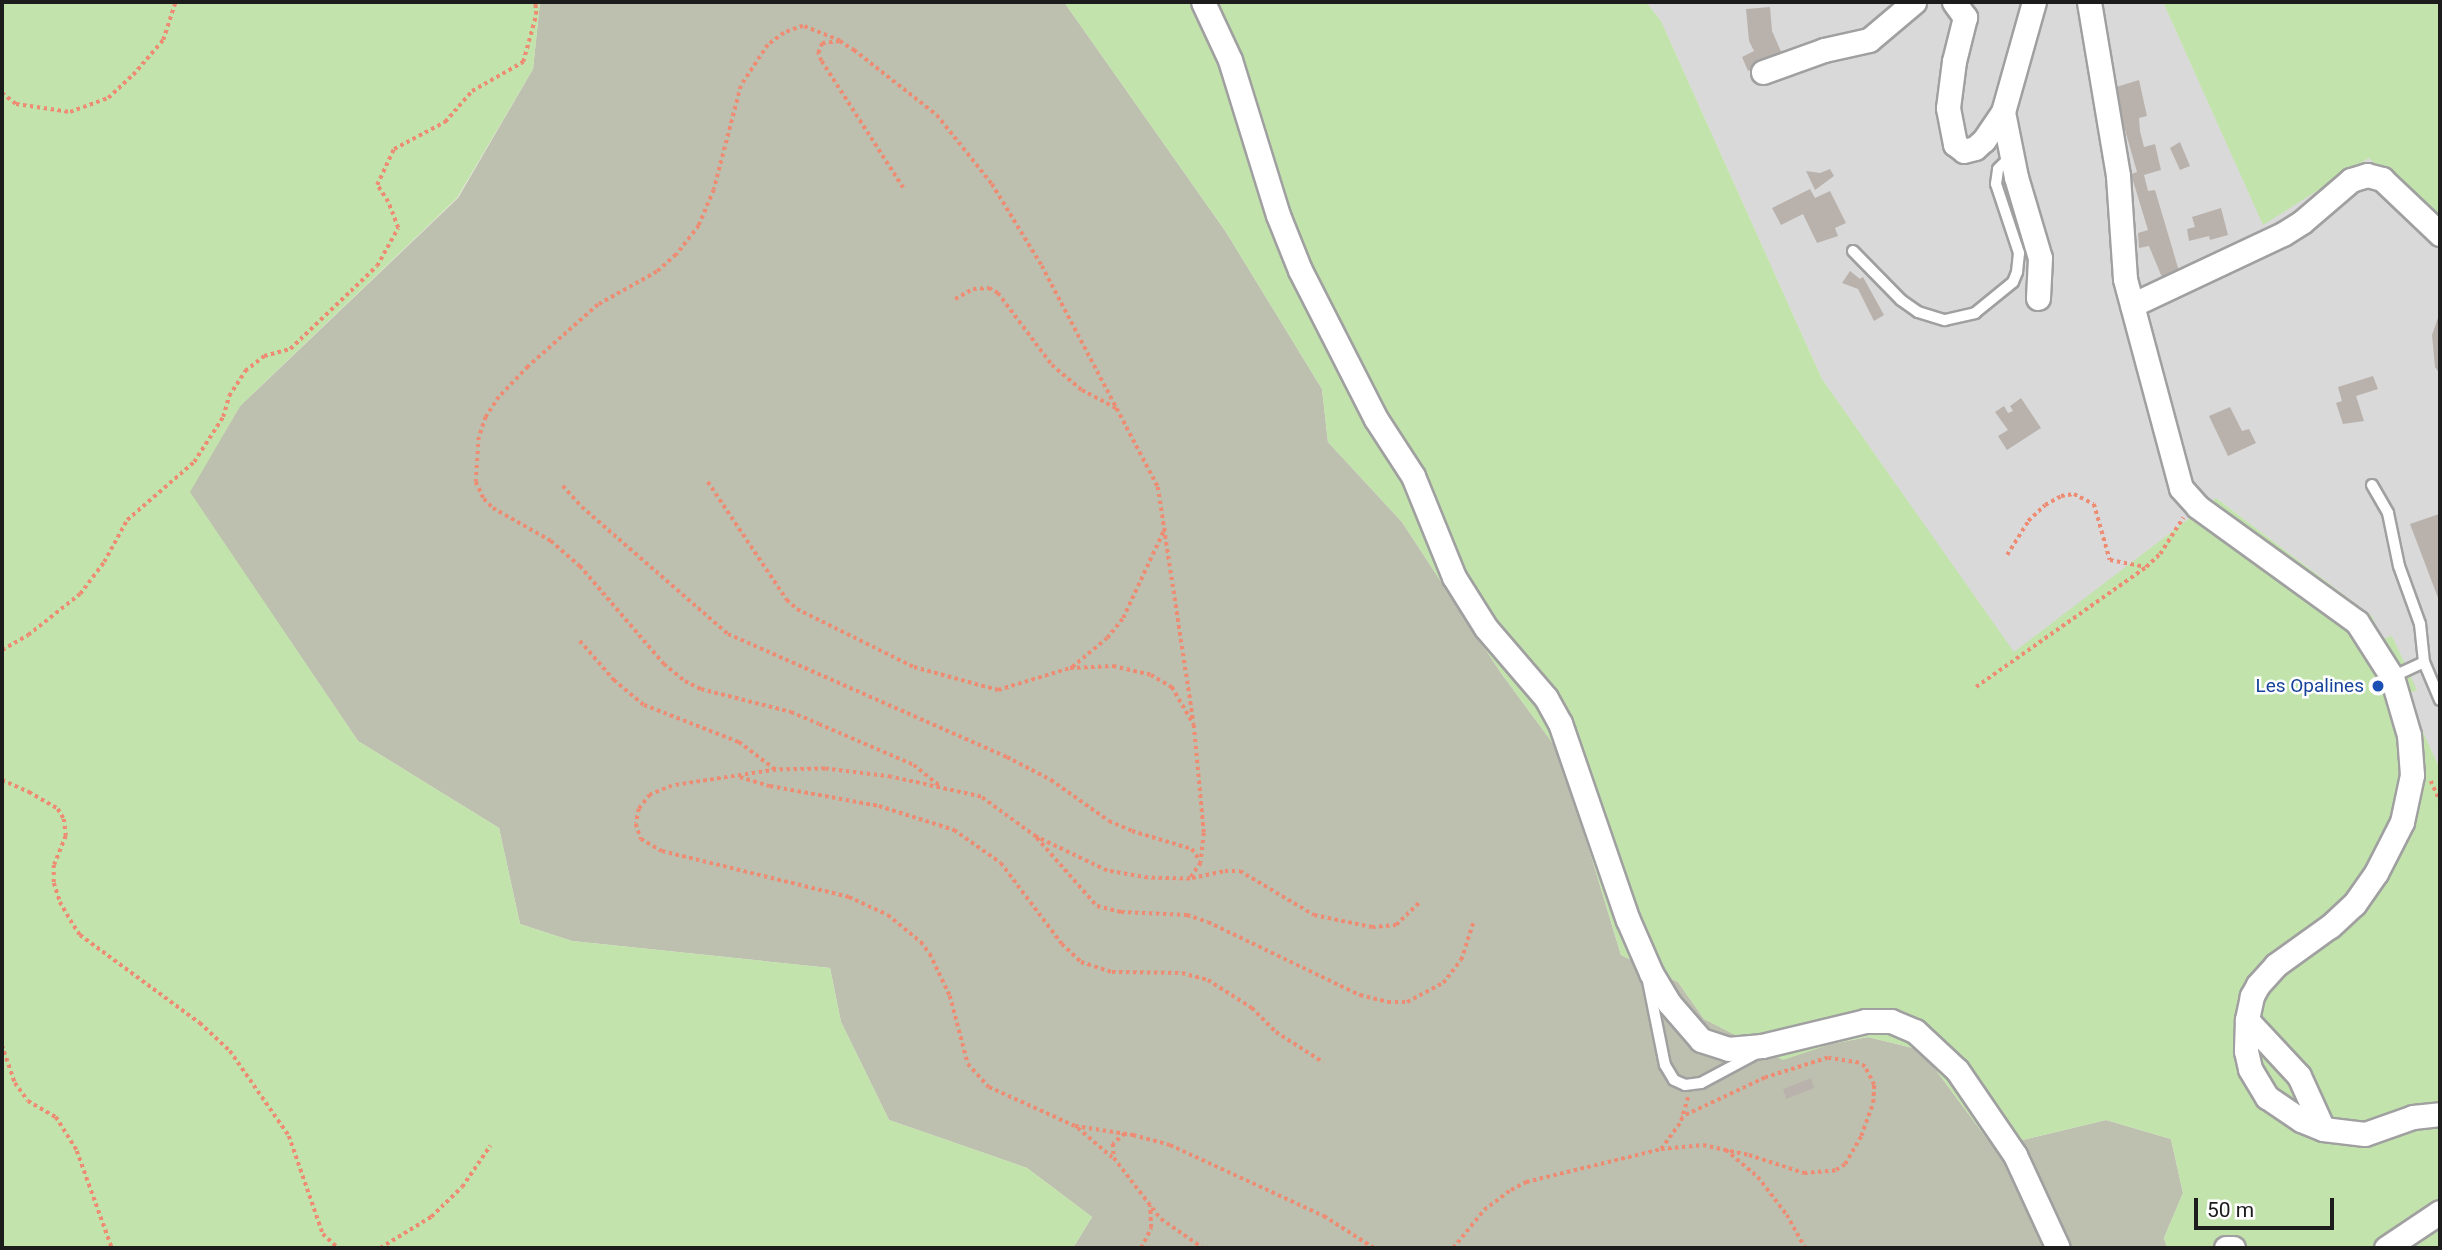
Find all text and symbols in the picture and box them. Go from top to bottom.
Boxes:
place label: Les Opalines [2255,675,2364,697]
marker: Les Opalines [2370,678,2386,694]
scale bar [2197,1184,2337,1228]
text: 50 m [2207,1198,2254,1222]

